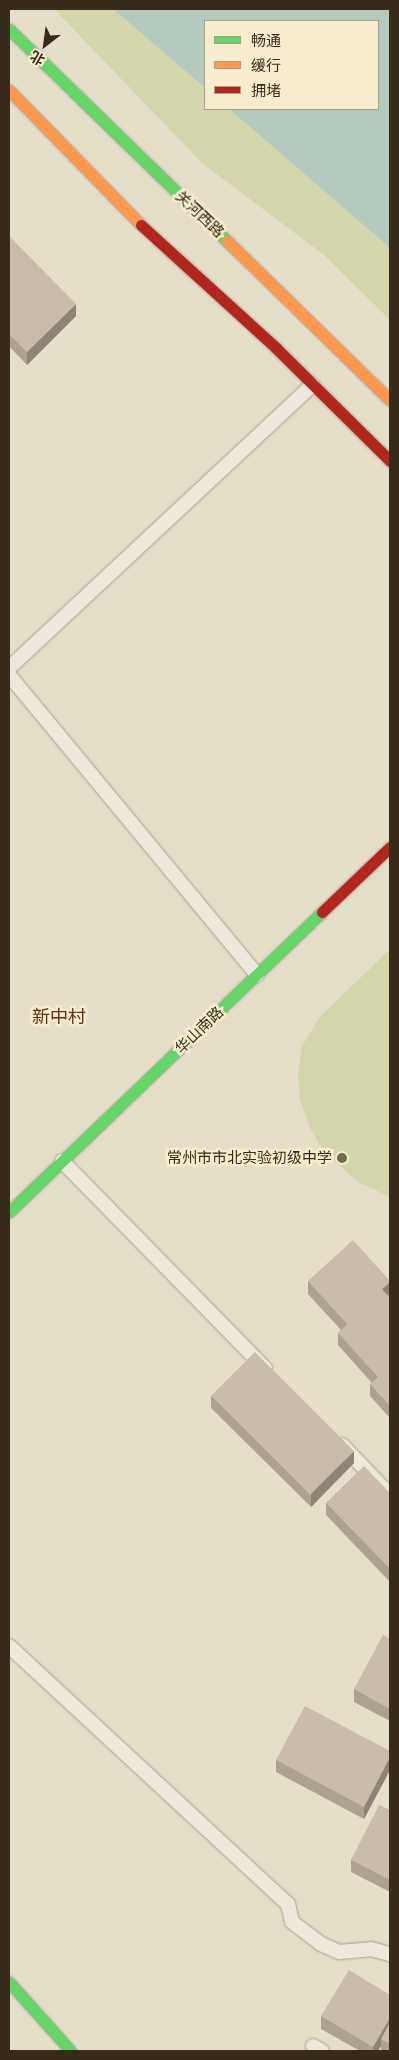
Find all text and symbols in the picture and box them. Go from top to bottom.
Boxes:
north arrow [20,20,70,70]
legend [204,20,379,110]
text: 畅通 [251,31,281,50]
text: 北 [27,47,48,69]
text: 缓行 [251,56,281,75]
text: 拥堵 [251,81,281,100]
street label: 关河西路 [172,187,228,241]
street label: 华山南路 [171,1003,227,1057]
district label: 新中村 [32,1006,86,1028]
place label: 常州市市北实验初级中学 [167,1149,332,1167]
marker: 常州市市北实验初级中学 [336,1152,348,1164]

